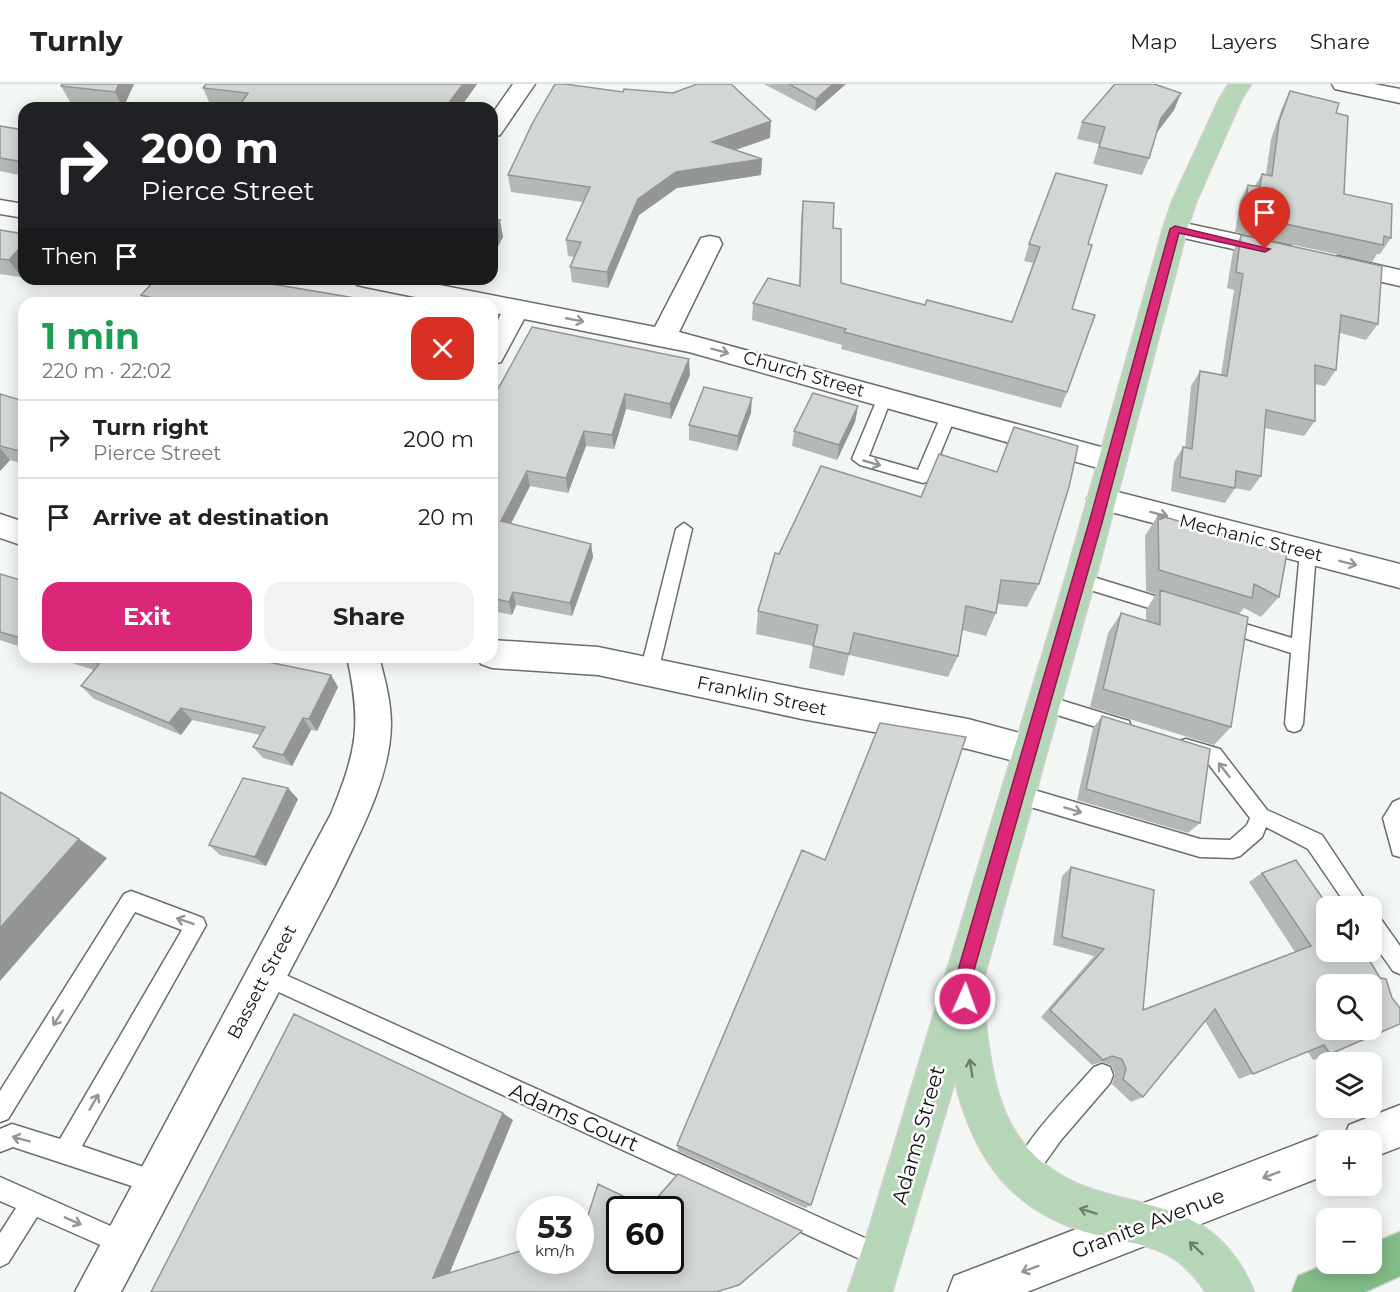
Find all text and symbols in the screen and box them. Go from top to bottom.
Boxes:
text: Turnly [30,24,123,58]
text: Map [1130,29,1177,54]
text: Layers [1210,29,1277,54]
text: Share [1310,29,1370,54]
text: 200 m [141,122,279,174]
icon: right [42,126,120,204]
text: Pierce Street [141,174,314,207]
pin [1239,187,1290,249]
icon: arrive [1248,196,1281,229]
icon: arrive [110,240,143,273]
text: Then [42,243,98,270]
text: 1 min [42,314,140,358]
one-way arrow [565,315,584,326]
button: close [411,317,474,380]
one-way arrow [710,345,729,357]
street label: Church Street [741,346,867,402]
text: 220 m · 22:02 [42,359,171,383]
text: Turn right [93,414,208,441]
icon: right [42,423,75,456]
text: 200 m [403,426,474,453]
text: Pierce Street [93,441,221,465]
one-way arrow [862,458,881,469]
icon: arrive [42,501,75,534]
text: Arrive at destination [93,504,329,531]
text: 20 m [418,504,474,531]
one-way arrow [1149,509,1168,520]
street label: Mechanic Street [1177,510,1325,566]
one-way arrow [1338,557,1357,569]
button: Exit [42,582,252,651]
button: Share [264,582,474,651]
street label: Franklin Street [695,671,829,721]
one-way arrow [1218,762,1230,778]
one-way arrow [1064,805,1083,816]
map controls [1316,896,1382,1274]
button: sound [1316,896,1382,962]
one-way arrow [176,914,195,925]
street label: Bassett Street [223,921,301,1043]
position arrow [933,967,997,1031]
button: search [1316,974,1382,1040]
one-way arrow [52,1009,64,1026]
button: layers [1316,1052,1382,1118]
one-way arrow [965,1059,976,1079]
street label: Adams Street [886,1063,950,1207]
street label: Adams Court [506,1077,642,1157]
one-way arrow [88,1094,100,1111]
button: + [1316,1130,1382,1196]
one-way arrow [12,1132,31,1144]
one-way arrow [1263,1171,1281,1182]
street label: Granite Avenue [1068,1182,1228,1264]
speed limit sign: 60 [606,1196,684,1274]
one-way arrow [1079,1205,1098,1216]
button: − [1316,1208,1382,1274]
text: 53 [537,1209,573,1246]
one-way arrow [64,1216,82,1227]
text: km/h [535,1241,575,1260]
one-way arrow [1189,1241,1204,1255]
one-way arrow [1022,1264,1040,1275]

